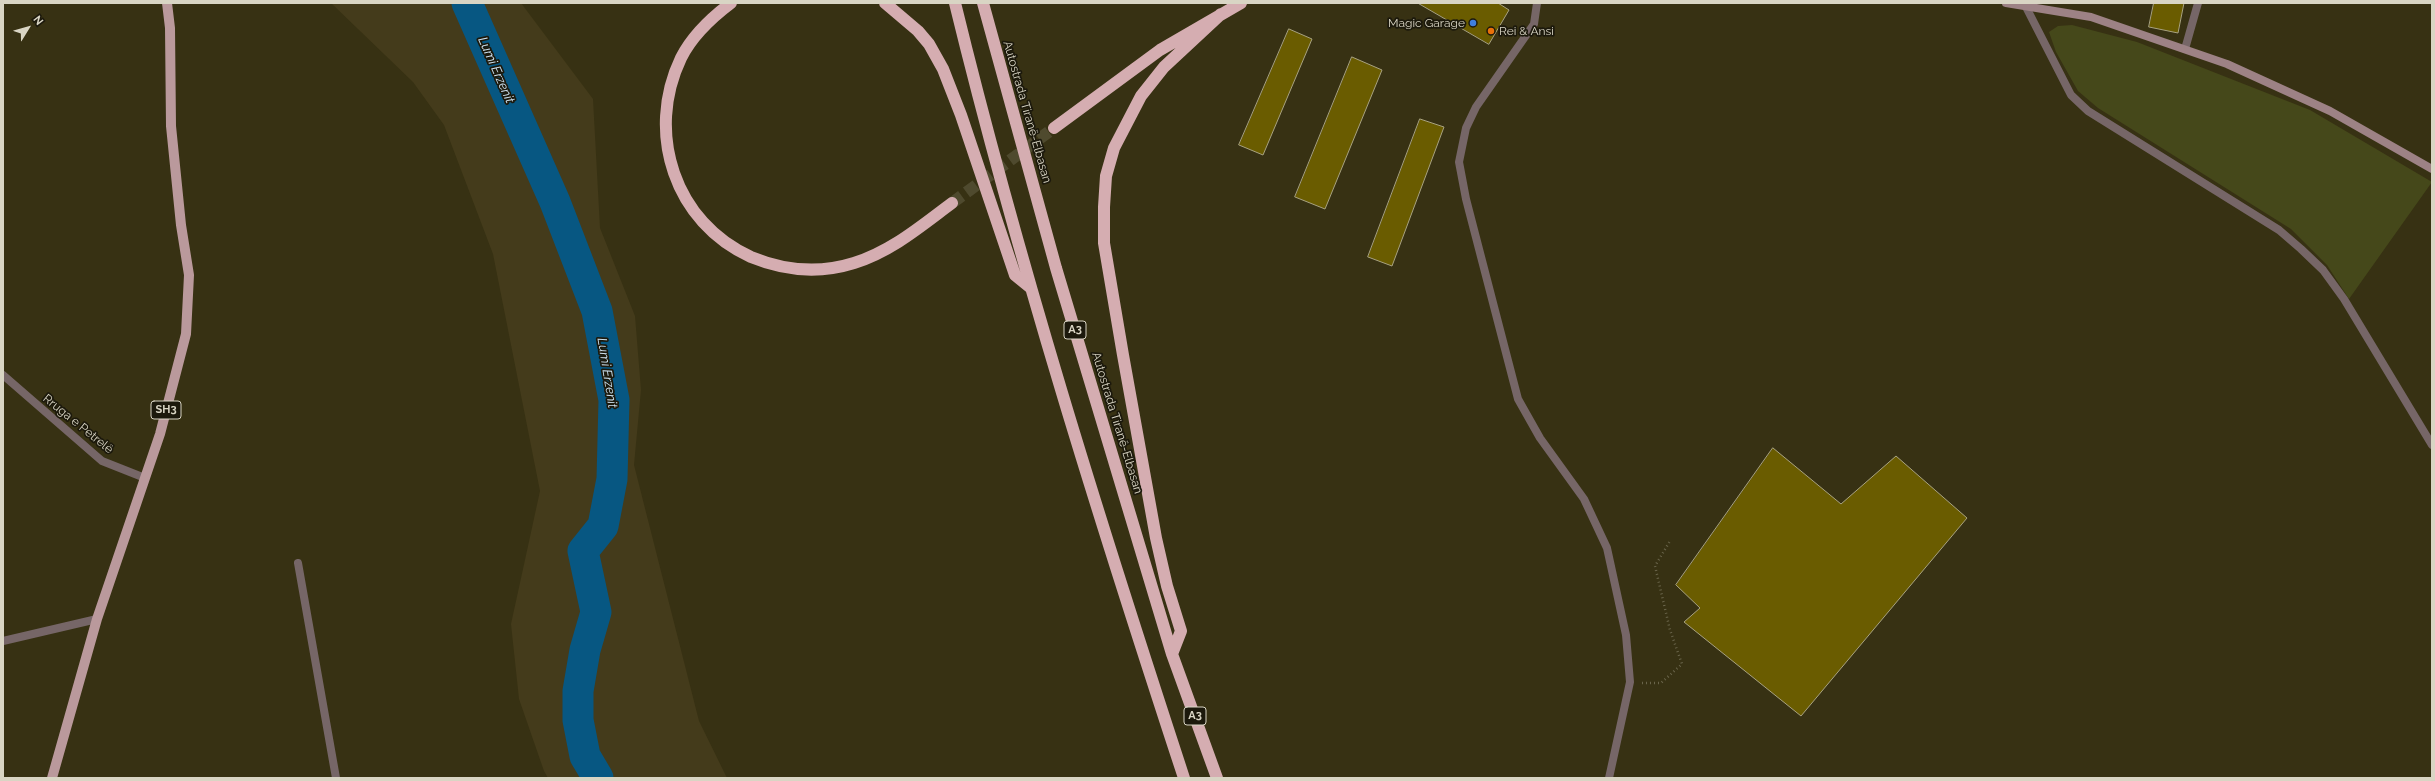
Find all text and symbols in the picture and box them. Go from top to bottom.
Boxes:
north arrow [8,8,48,48]
text: N [30,13,46,28]
place label: Magic Garage [1388,16,1465,30]
marker: Magic Garage [1468,18,1478,28]
place label: Rei & Ansi [1499,24,1554,38]
marker: Rei & Ansi [1486,26,1496,36]
water label: Lumi Erzenit [474,34,518,106]
street label: Autostrada Tiranë-Elbasan [1000,39,1054,185]
road number: A3 [1064,321,1086,339]
water label: Lumi Erzenit [594,337,620,409]
street label: Autostrada Tiranë-Elbasan [1089,350,1145,496]
street label: Rruga e Petrelë [40,391,116,457]
road number: SH3 [151,401,181,419]
road number: A3 [1184,707,1206,725]

